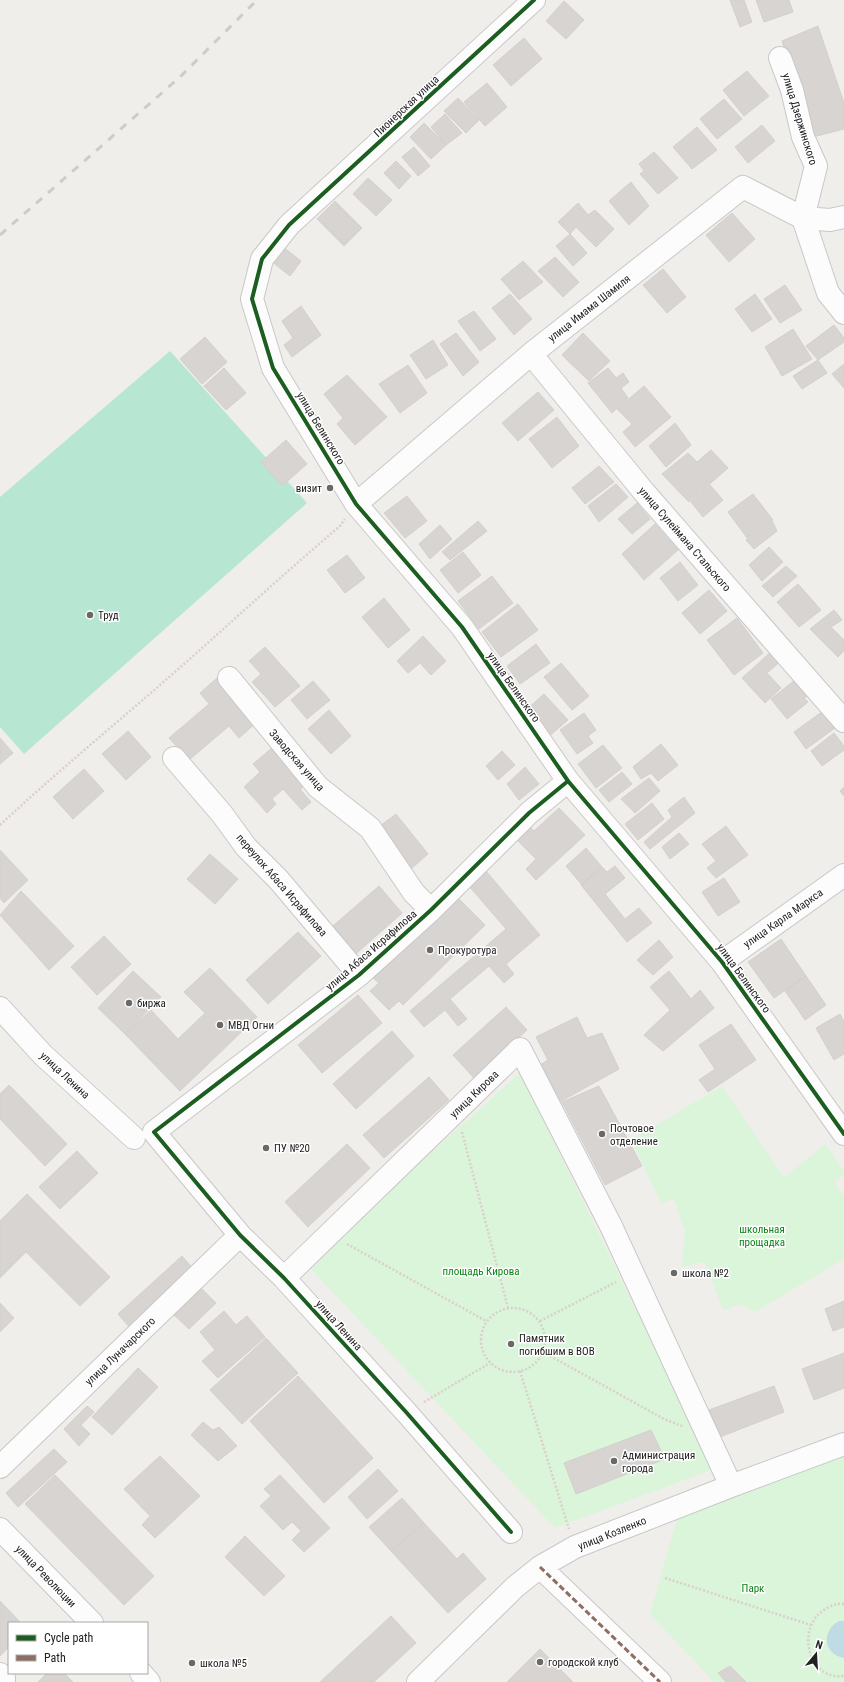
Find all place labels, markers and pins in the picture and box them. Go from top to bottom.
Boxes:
place label: визит [296,482,322,495]
marker: визит [325,483,335,493]
place label: Труд [98,609,119,622]
marker: Труд [85,610,95,620]
place label: Прокуротура [438,944,496,957]
marker: Прокуротура [425,945,435,955]
place label: биржа [137,997,166,1010]
marker: биржа [124,998,134,1008]
place label: МВД Огни [228,1019,274,1032]
marker: МВД Огни [215,1020,225,1030]
place label: Почтовое отделение [610,1122,658,1148]
marker: Почтовое отделение [597,1129,607,1139]
place label: ПУ №20 [274,1142,310,1155]
marker: ПУ №20 [261,1143,271,1153]
place label: школа №2 [682,1267,729,1280]
marker: школа №2 [669,1268,679,1278]
place label: Памятник погибшим в ВОВ [519,1332,595,1358]
marker: Памятник погибшим в ВОВ [506,1339,516,1349]
place label: Администрация города [622,1449,695,1475]
marker: Администрация города [609,1456,619,1466]
place label: городской клуб [548,1656,619,1669]
place label: школа №5 [200,1657,247,1670]
marker: городской клуб [535,1657,545,1667]
marker: школа №5 [187,1658,197,1668]

